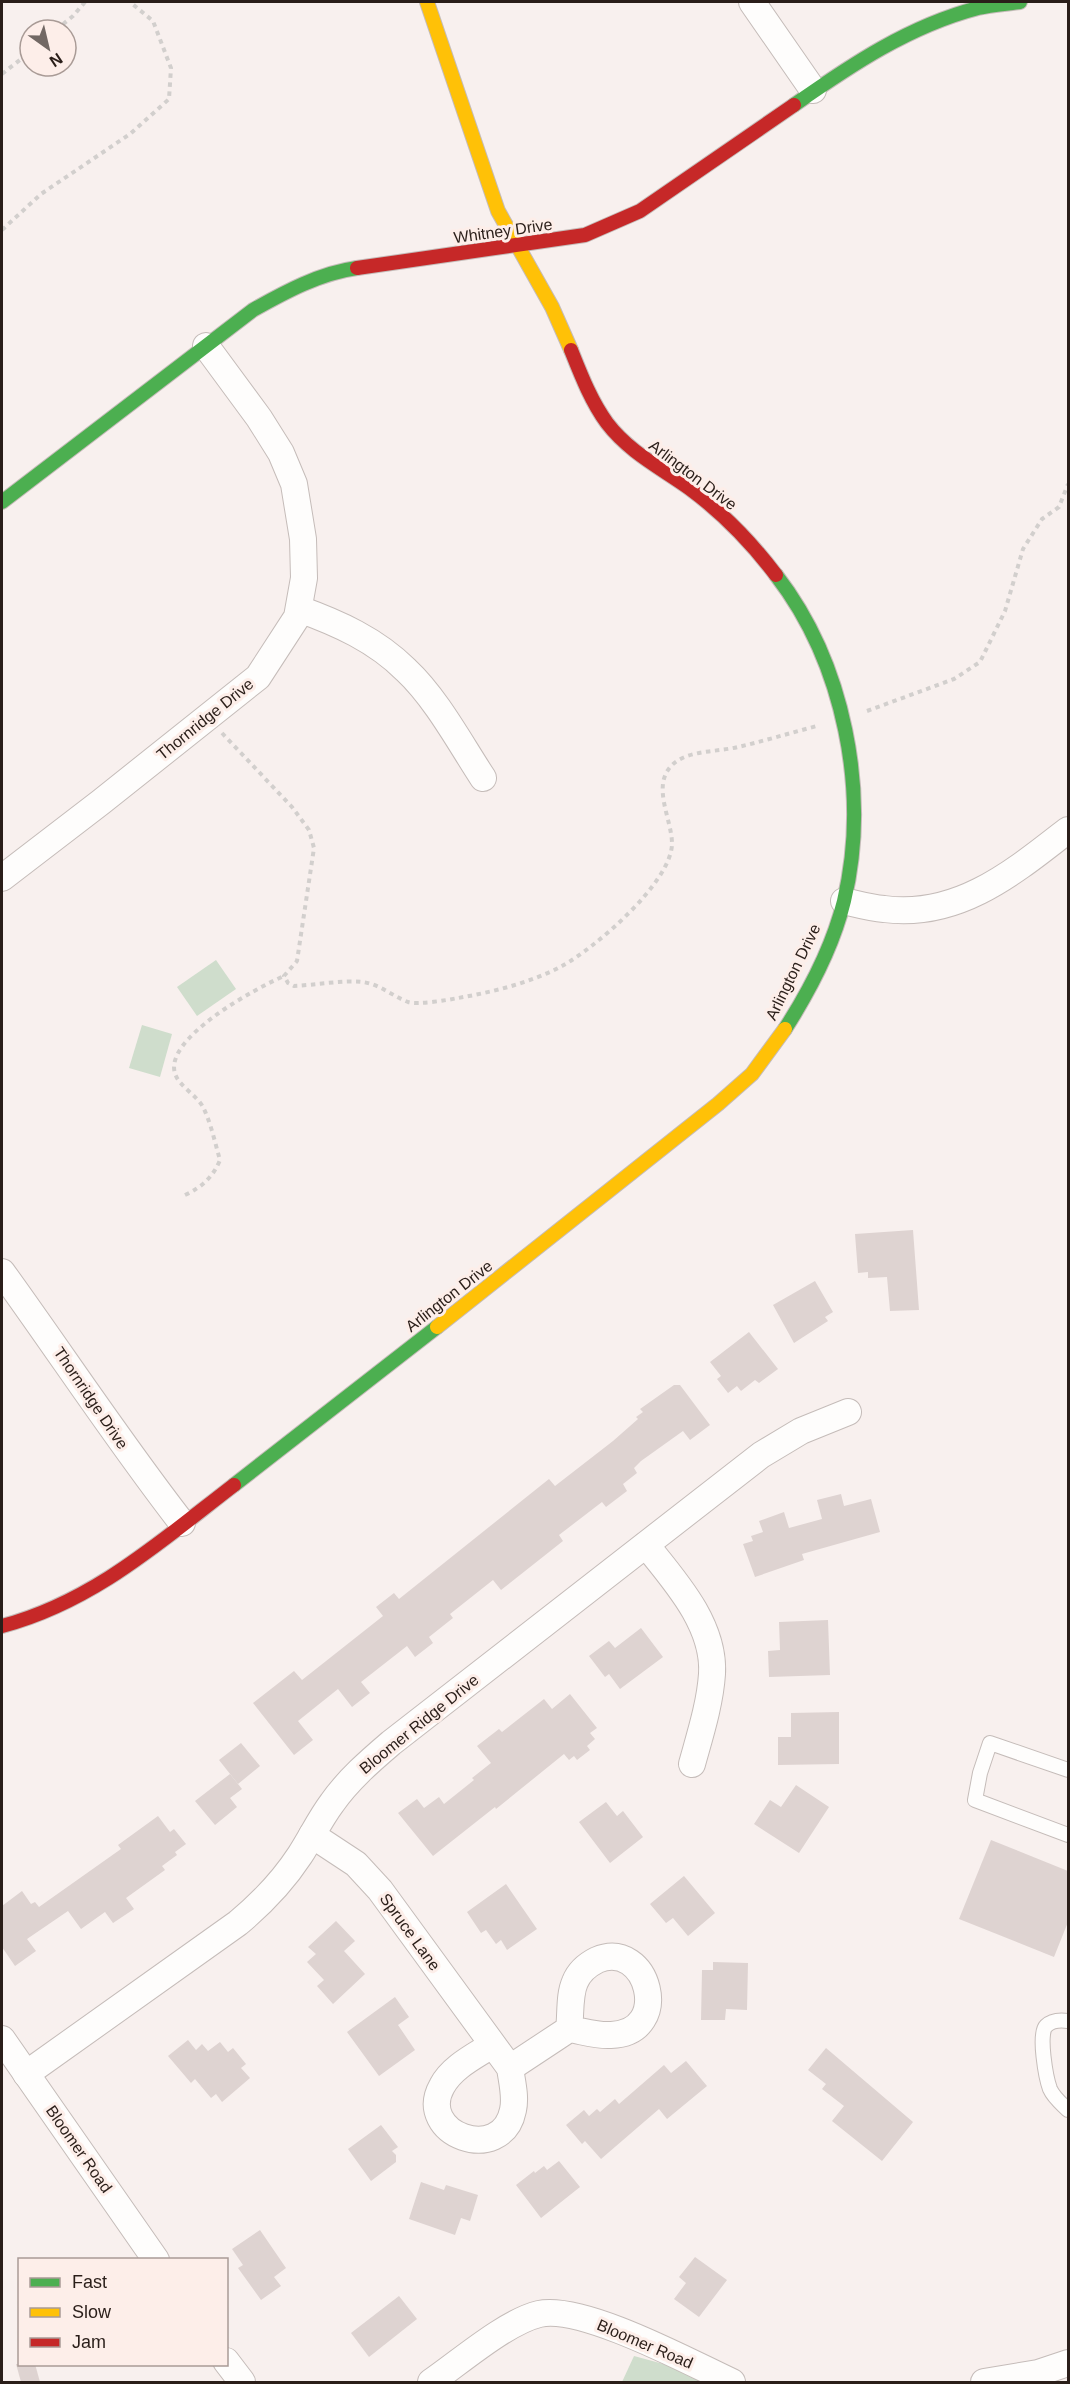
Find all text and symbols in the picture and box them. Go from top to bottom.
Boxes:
north arrow [18,18,78,78]
text: N [47,50,66,70]
street label: Whitney Drive [453,216,554,246]
street label: Arlington Drive [646,437,740,513]
street label: Thornridge Drive [153,675,257,763]
street label: Arlington Drive [762,921,824,1023]
street label: Arlington Drive [402,1257,496,1335]
street label: Thornridge Drive [51,1344,131,1452]
street label: Bloomer Ridge Drive [356,1671,482,1777]
street label: Spruce Lane [376,1890,444,1974]
street label: Bloomer Road [43,2102,115,2196]
legend [18,2258,228,2366]
text: Fast [72,2272,107,2292]
text: Slow [72,2302,112,2322]
street label: Bloomer Road [595,2316,695,2372]
text: Jam [72,2332,106,2352]

